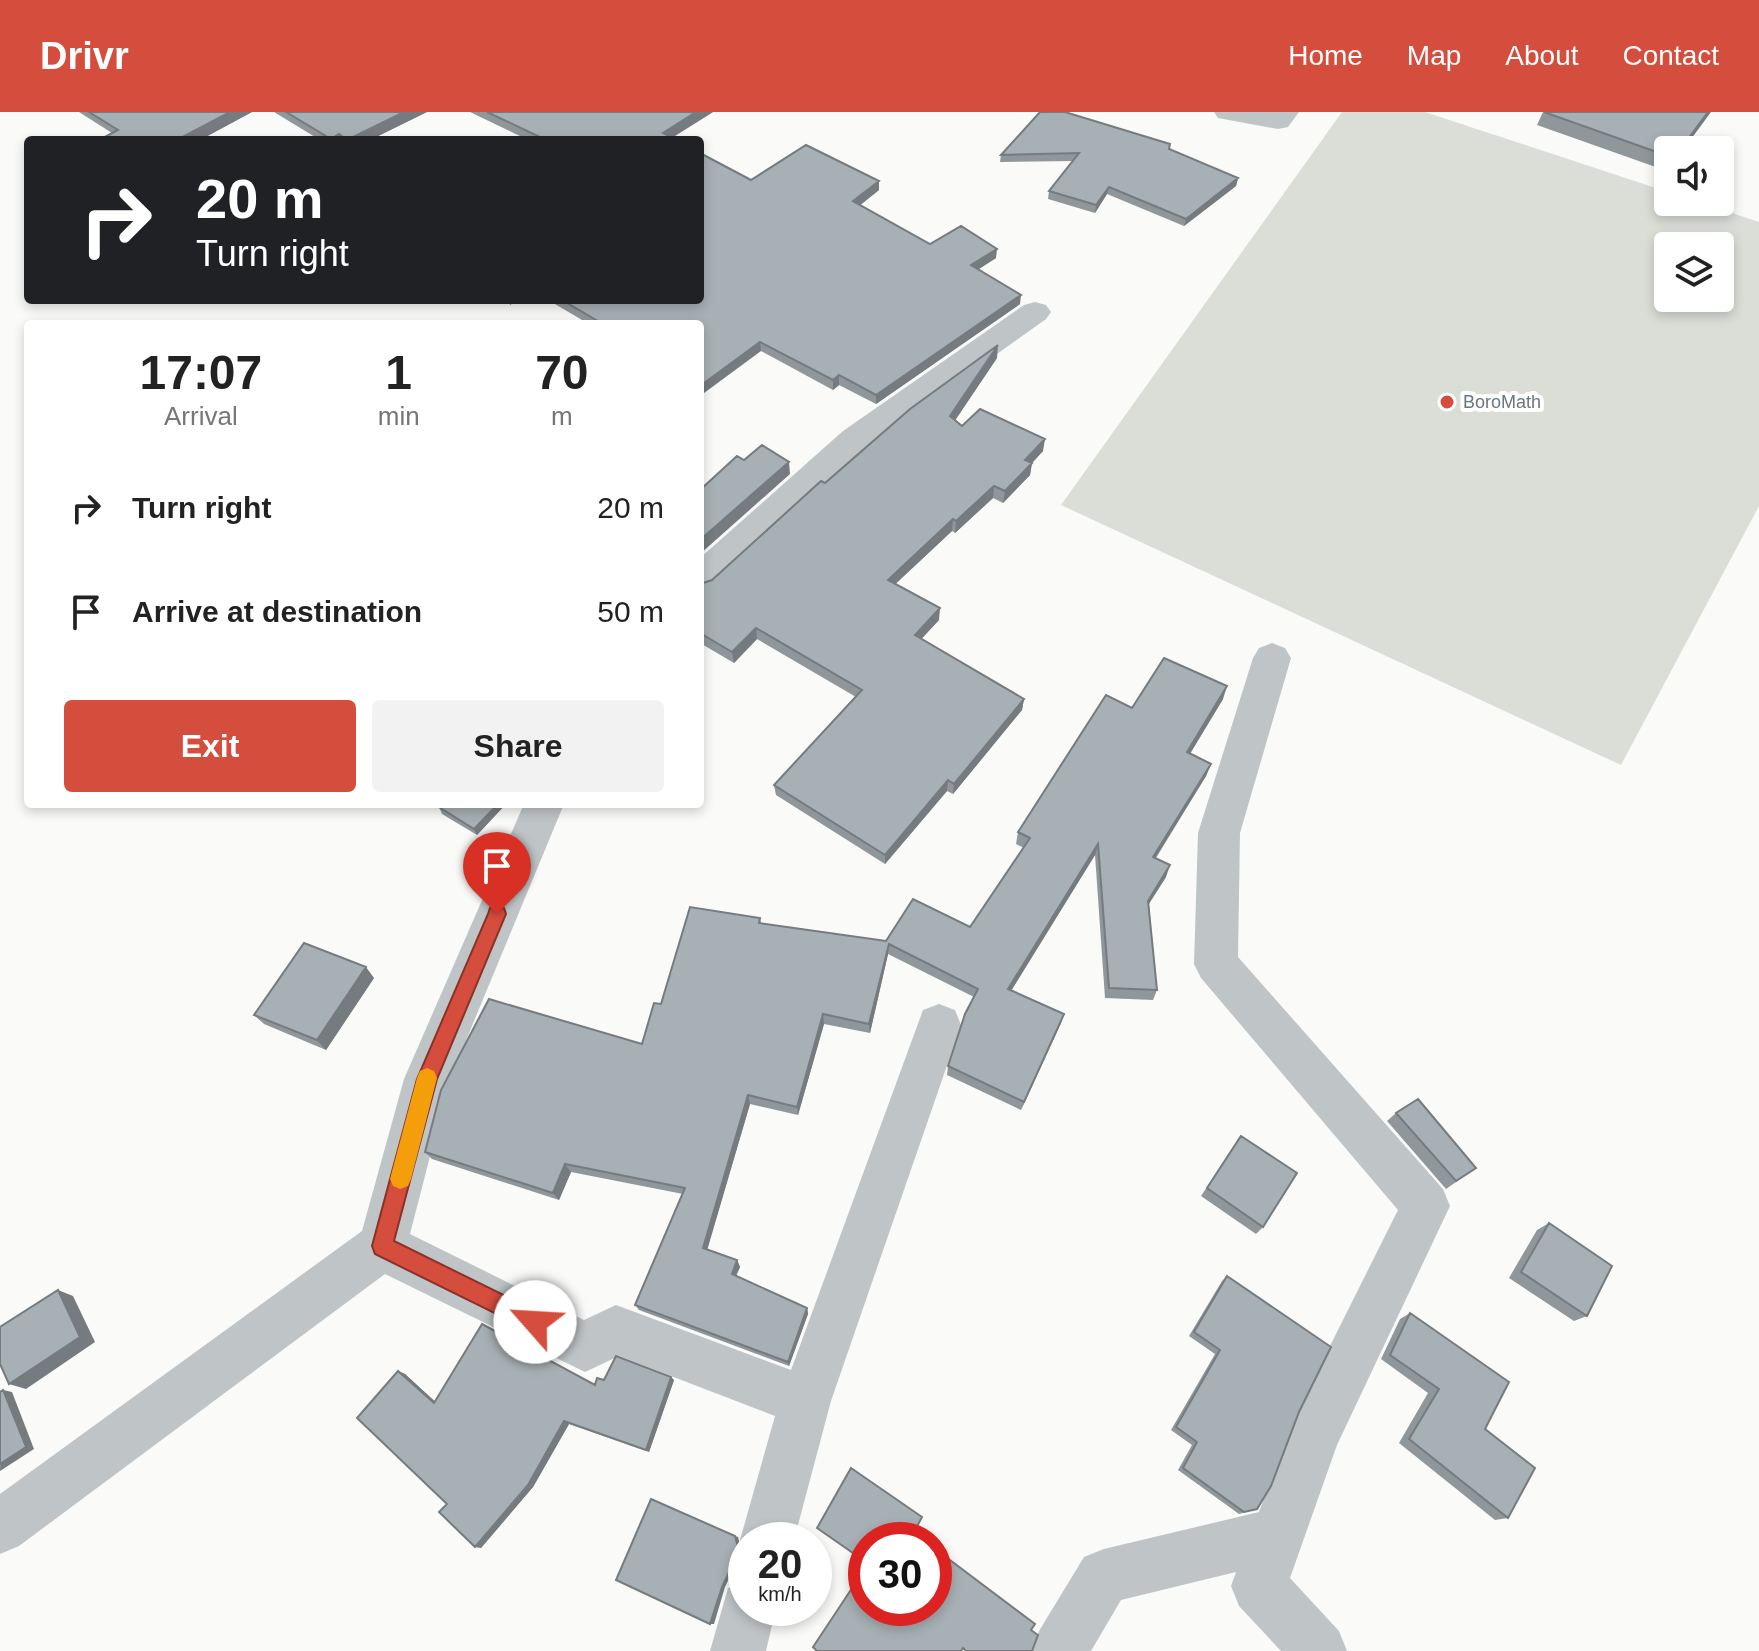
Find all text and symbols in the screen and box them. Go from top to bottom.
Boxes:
text: Drivr [40,35,129,77]
text: Home [1288,40,1363,71]
text: Map [1407,40,1461,71]
text: About [1505,40,1579,71]
text: Contact [1623,40,1719,71]
map controls [1654,136,1734,312]
button: sound [1654,136,1734,216]
text: 20 m [196,167,324,230]
icon: right [64,168,168,272]
button: layers [1654,232,1734,312]
text: Turn right [196,233,349,274]
text: 17:07 [139,346,262,399]
text: 1 [385,346,412,399]
text: 70 [535,346,589,399]
place label: BoroMath [1463,392,1541,412]
marker: BoroMath [1438,393,1456,411]
text: Arrival [164,401,238,431]
text: min [378,401,420,431]
text: m [551,401,573,431]
icon: right [64,486,108,530]
text: Turn right [132,491,271,524]
text: 20 m [597,491,664,524]
icon: arrive [64,590,108,634]
text: Arrive at destination [132,595,422,628]
text: 50 m [597,595,664,628]
button: Exit [64,700,356,792]
button: Share [372,700,664,792]
pin [463,832,531,914]
icon: arrive [475,844,519,888]
position arrow [493,1280,577,1364]
speed limit sign: 30 [848,1522,952,1626]
text: 20 [758,1542,802,1586]
text: km/h [758,1583,802,1605]

